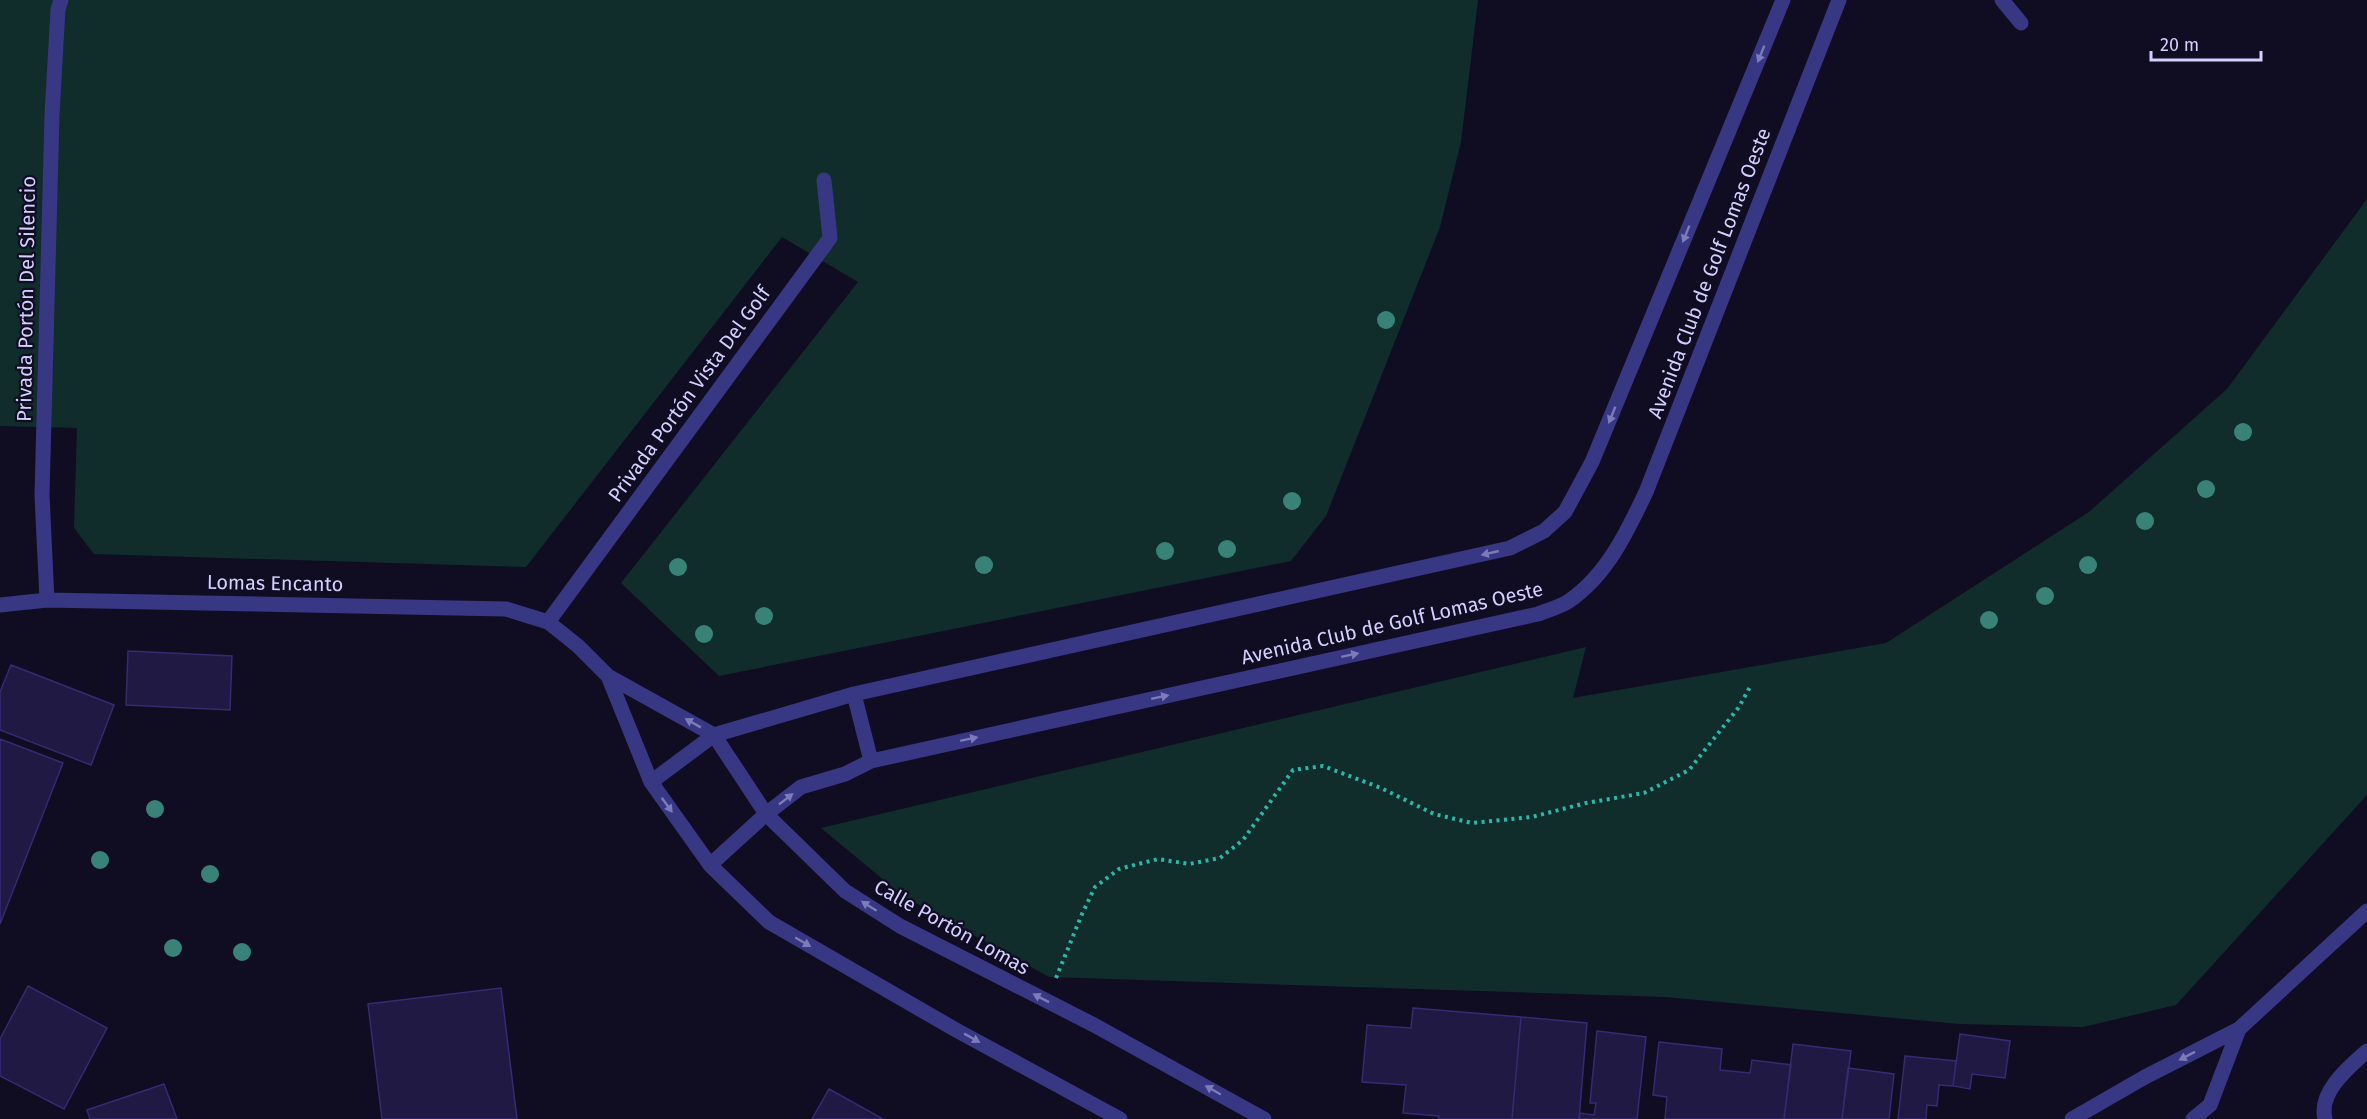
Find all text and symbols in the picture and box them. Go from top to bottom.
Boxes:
scale bar [2151,24,2260,62]
text: 20 m [2160,34,2199,56]
one-way arrow [1756,45,1765,63]
street label: Avenida Club de Golf Lomas Oeste [1642,124,1776,422]
street label: Privada Portón Del Silencio [12,176,40,422]
one-way arrow [1681,226,1691,244]
street label: Privada Portón Vista Del Golf [603,281,776,506]
one-way arrow [1607,406,1617,424]
one-way arrow [1481,548,1500,558]
street label: Lomas Encanto [207,570,343,596]
street label: Avenida Club de Golf Lomas Oeste [1239,577,1545,669]
one-way arrow [1341,650,1360,659]
one-way arrow [1150,692,1169,701]
one-way arrow [684,718,701,728]
one-way arrow [960,734,979,744]
one-way arrow [778,793,794,805]
one-way arrow [661,796,673,812]
street label: Calle Portón Lomas [870,874,1034,980]
one-way arrow [861,901,877,912]
one-way arrow [795,936,811,947]
one-way arrow [1032,994,1050,1004]
one-way arrow [964,1033,981,1043]
one-way arrow [2178,1051,2195,1061]
one-way arrow [1204,1085,1221,1095]

